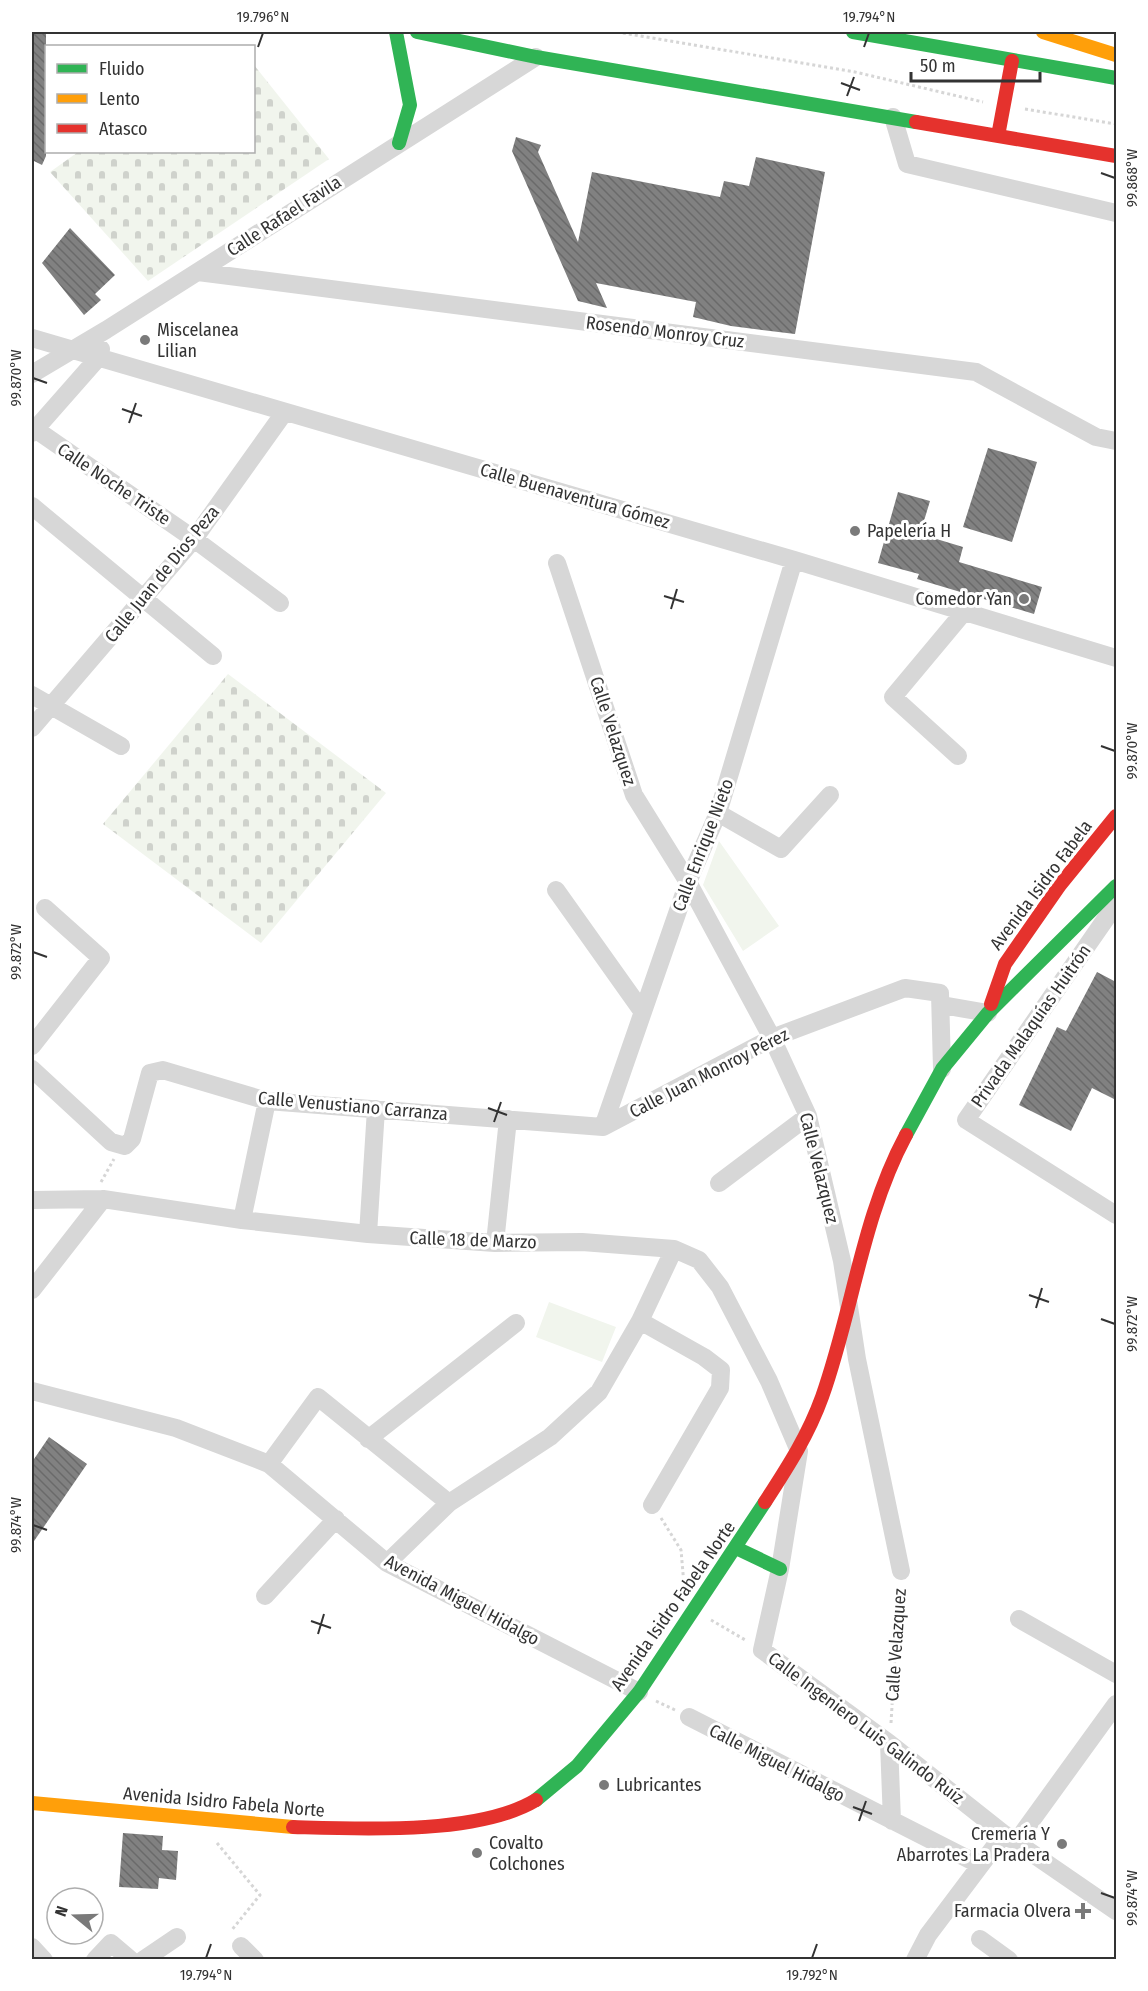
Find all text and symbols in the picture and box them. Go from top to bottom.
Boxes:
text: 19.796°N [237,8,289,26]
text: 19.794°N [843,8,895,26]
legend [45,45,255,153]
scale bar [911,45,1040,83]
text: 50 m [920,55,956,77]
text: Fluido [99,58,145,80]
text: Lento [99,88,140,110]
text: Atasco [99,118,147,140]
text: 99.868°W [1123,149,1141,207]
street label: Calle Rafael Favila [223,171,345,261]
street label: Rosendo Monroy Cruz [585,311,745,353]
place label: Miscelanea Lilian [157,319,239,362]
marker: Miscelanea Lilian [138,333,152,347]
text: 99.870°W [7,349,25,407]
street label: Calle Noche Triste [53,438,175,530]
street label: Calle Buenaventura Gómez [478,458,672,534]
street label: Calle Juan de Dios Peza [100,501,224,647]
place label: Papelería H [867,520,951,542]
marker: Papelería H [848,524,862,538]
place label: Comedor Yan [916,588,1012,610]
marker: Comedor Yan [1017,592,1031,606]
street label: Calle Velazquez [585,674,641,788]
text: 99.870°W [1123,722,1141,780]
street label: Calle Enrique Nieto [668,776,738,914]
street label: Avenida Isidro Fabela [985,816,1097,954]
text: 99.872°W [7,924,25,980]
street label: Privada Malaquías Huitrón [966,940,1096,1112]
street label: Calle Juan Monroy Pérez [626,1023,792,1123]
street label: Calle Venustiano Carranza [257,1087,449,1125]
street label: Calle Velazquez [795,1110,843,1226]
street label: Calle 18 de Marzo [409,1227,537,1253]
text: 99.872°W [1123,1296,1141,1352]
text: 99.874°W [7,1497,25,1553]
street label: Avenida Isidro Fabela Norte [606,1517,740,1695]
street label: Avenida Miguel Hidalgo [381,1550,543,1650]
street label: Calle Velazquez [881,1588,911,1702]
street label: Calle Ingeniero Luis Galindo Ruíz [764,1647,968,1809]
street label: Calle Miguel Hidalgo [706,1719,848,1807]
place label: Lubricantes [616,1774,702,1796]
marker: Lubricantes [597,1778,611,1792]
street label: Avenida Isidro Fabela Norte [122,1782,326,1822]
place label: Cremería Y Abarrotes La Pradera [897,1823,1050,1866]
place label: Covalto Colchones [489,1832,565,1875]
marker: Cremería Y Abarrotes La Pradera [1055,1837,1069,1851]
marker: Covalto Colchones [470,1846,484,1860]
text: 99.874°W [1123,1870,1141,1926]
north arrow [45,1886,105,1946]
place label: Farmacia Olvera [954,1900,1071,1922]
text: N [51,1904,72,1919]
marker: Farmacia Olvera [1076,1904,1090,1918]
text: 19.794°N [180,1966,232,1984]
text: 19.792°N [786,1966,838,1984]

